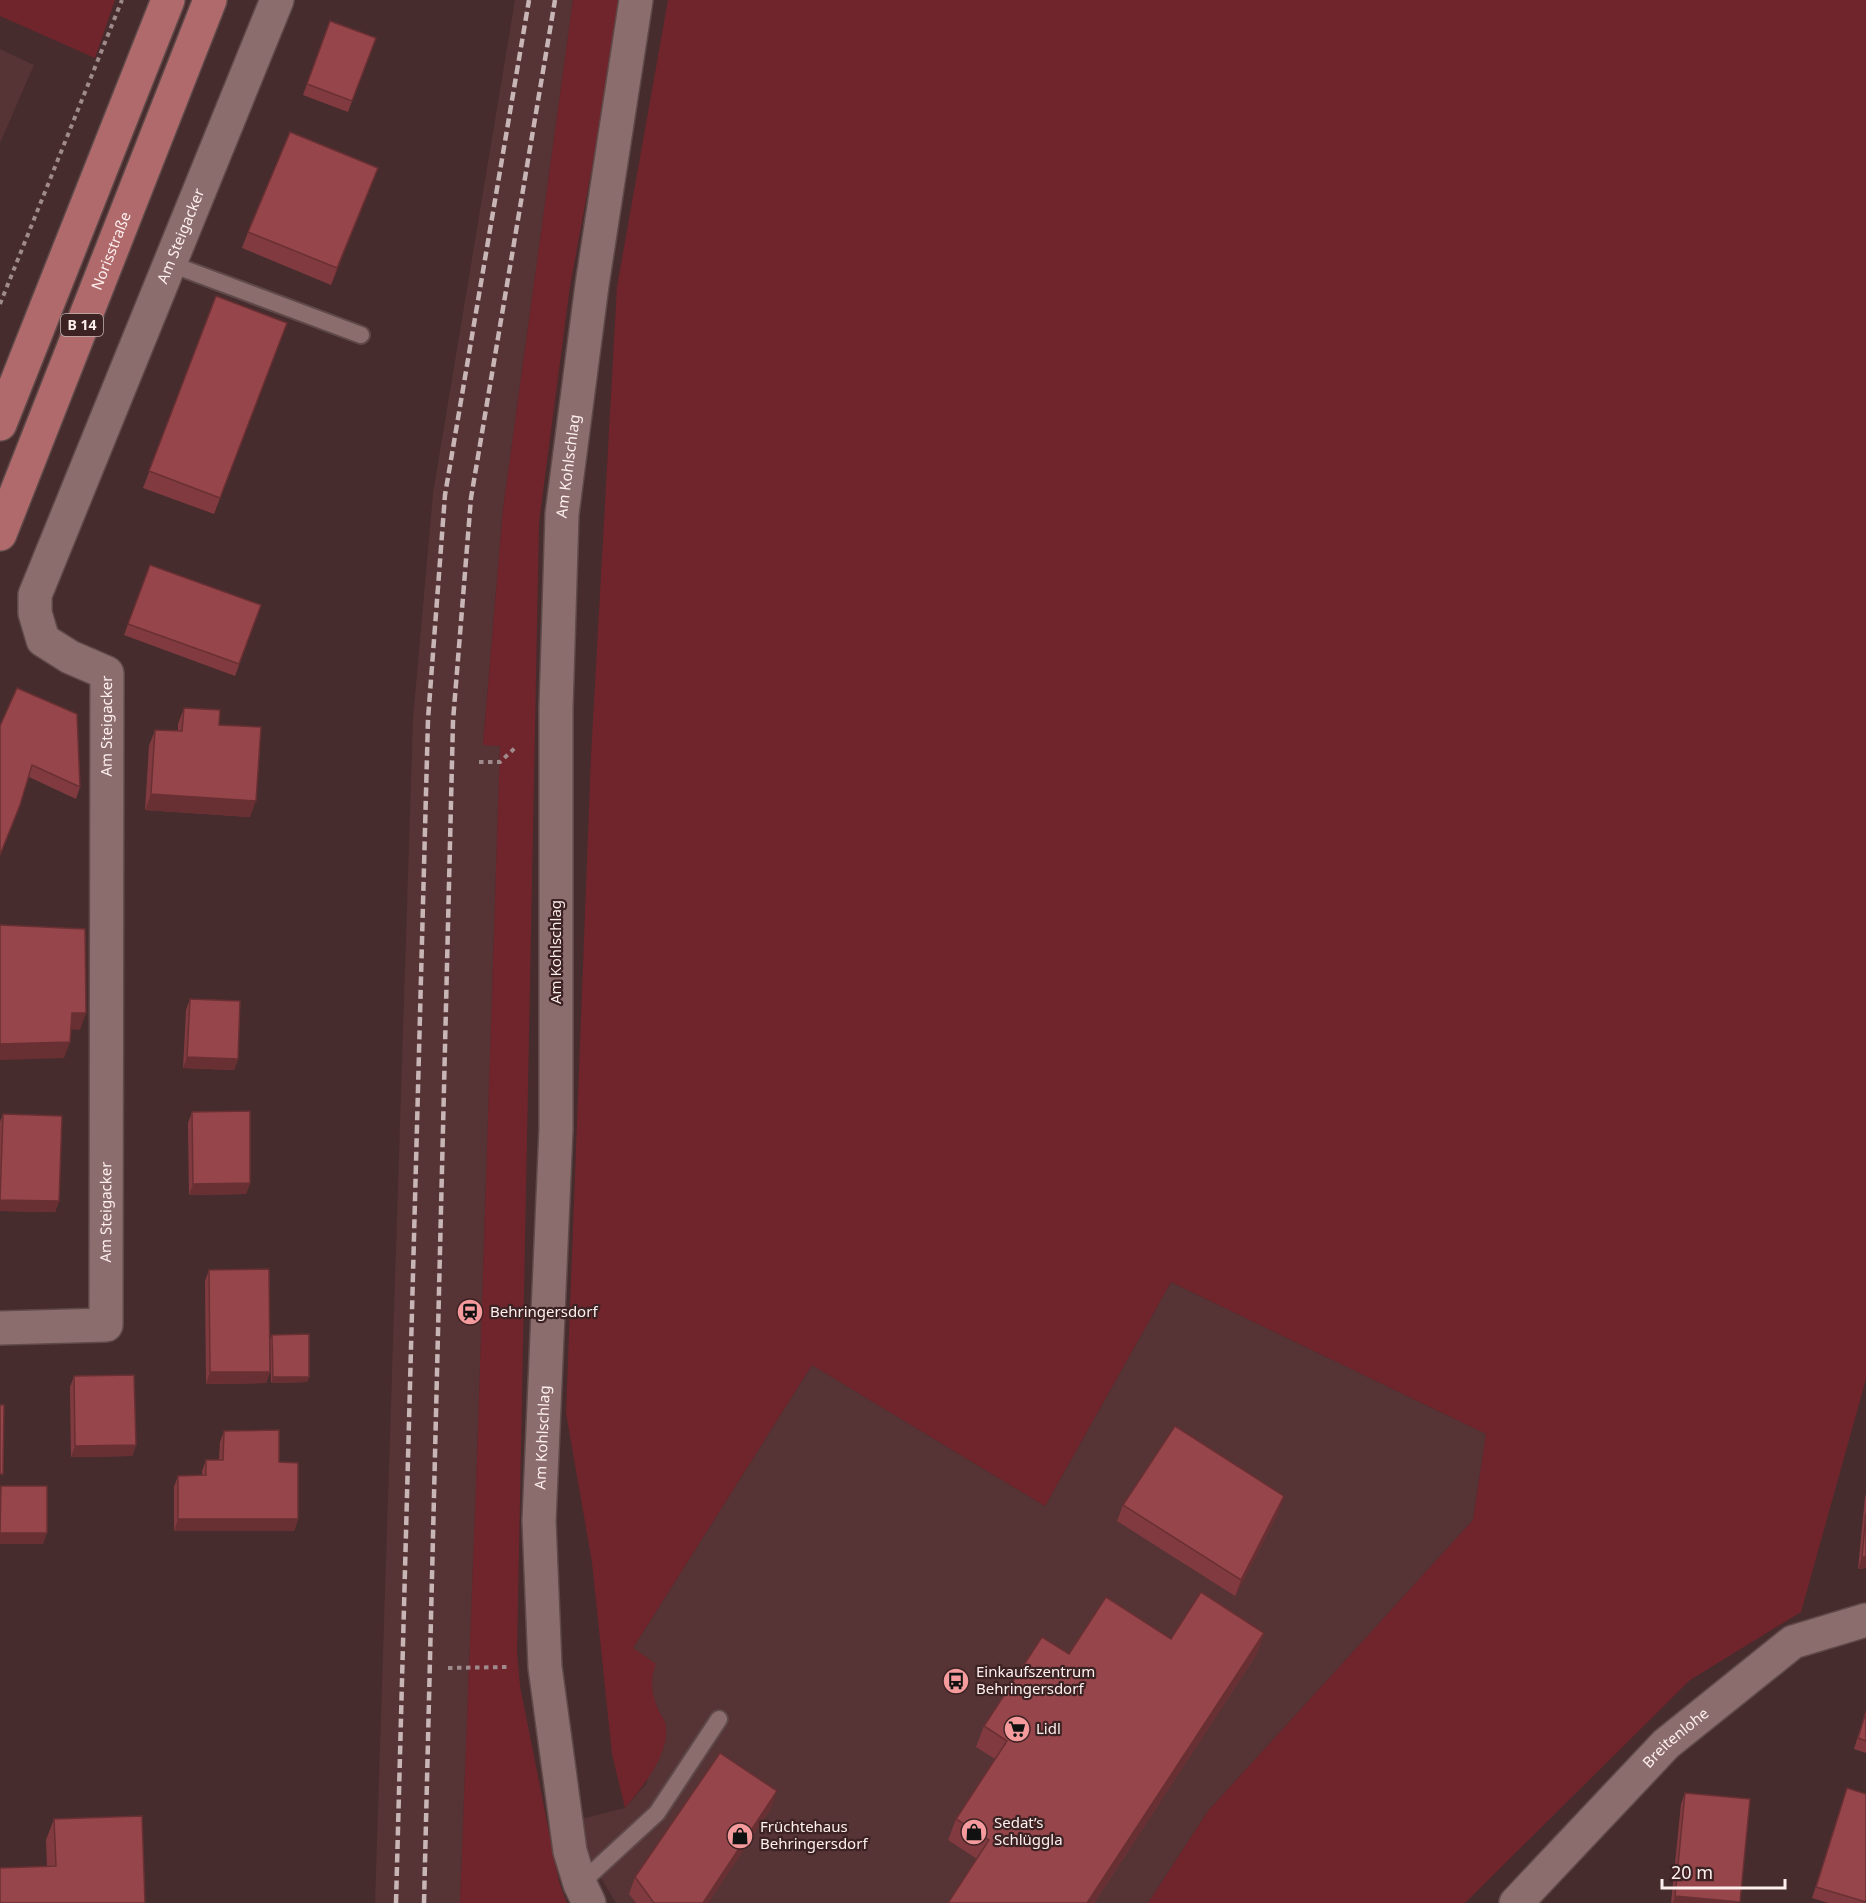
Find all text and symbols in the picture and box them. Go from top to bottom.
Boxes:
street label: Am Steigacker [152,185,208,286]
street label: Norisstraße [86,209,135,293]
road number: B 14 [61,314,103,336]
street label: Am Kohlschlag [551,413,584,519]
street label: Am Steigacker [96,675,116,777]
street label: Am Kohlschlag [545,900,565,1004]
street label: Am Steigacker [95,1161,115,1263]
station icon: Behringersdorf [455,1297,485,1327]
place label: Behringersdorf [490,1301,598,1321]
street label: Am Kohlschlag [529,1385,554,1490]
place label: Einkaufszentrum Behringersdorf [976,1661,1095,1698]
bus stop icon: Einkaufszentrum Behringersdorf [941,1666,971,1696]
street label: Breitenlohe [1638,1703,1712,1772]
supermarket icon: Lidl [1002,1714,1032,1744]
place label: Lidl [1036,1718,1061,1738]
place label: Sedat’s Schlüggla [994,1812,1063,1849]
place label: Früchtehaus Behringersdorf [760,1816,868,1853]
shop icon: Sedat’s Schlüggla [959,1817,989,1847]
shop icon: Früchtehaus Behringersdorf [725,1821,755,1851]
scale bar [1662,1852,1785,1890]
text: 20 m [1671,1860,1713,1884]

